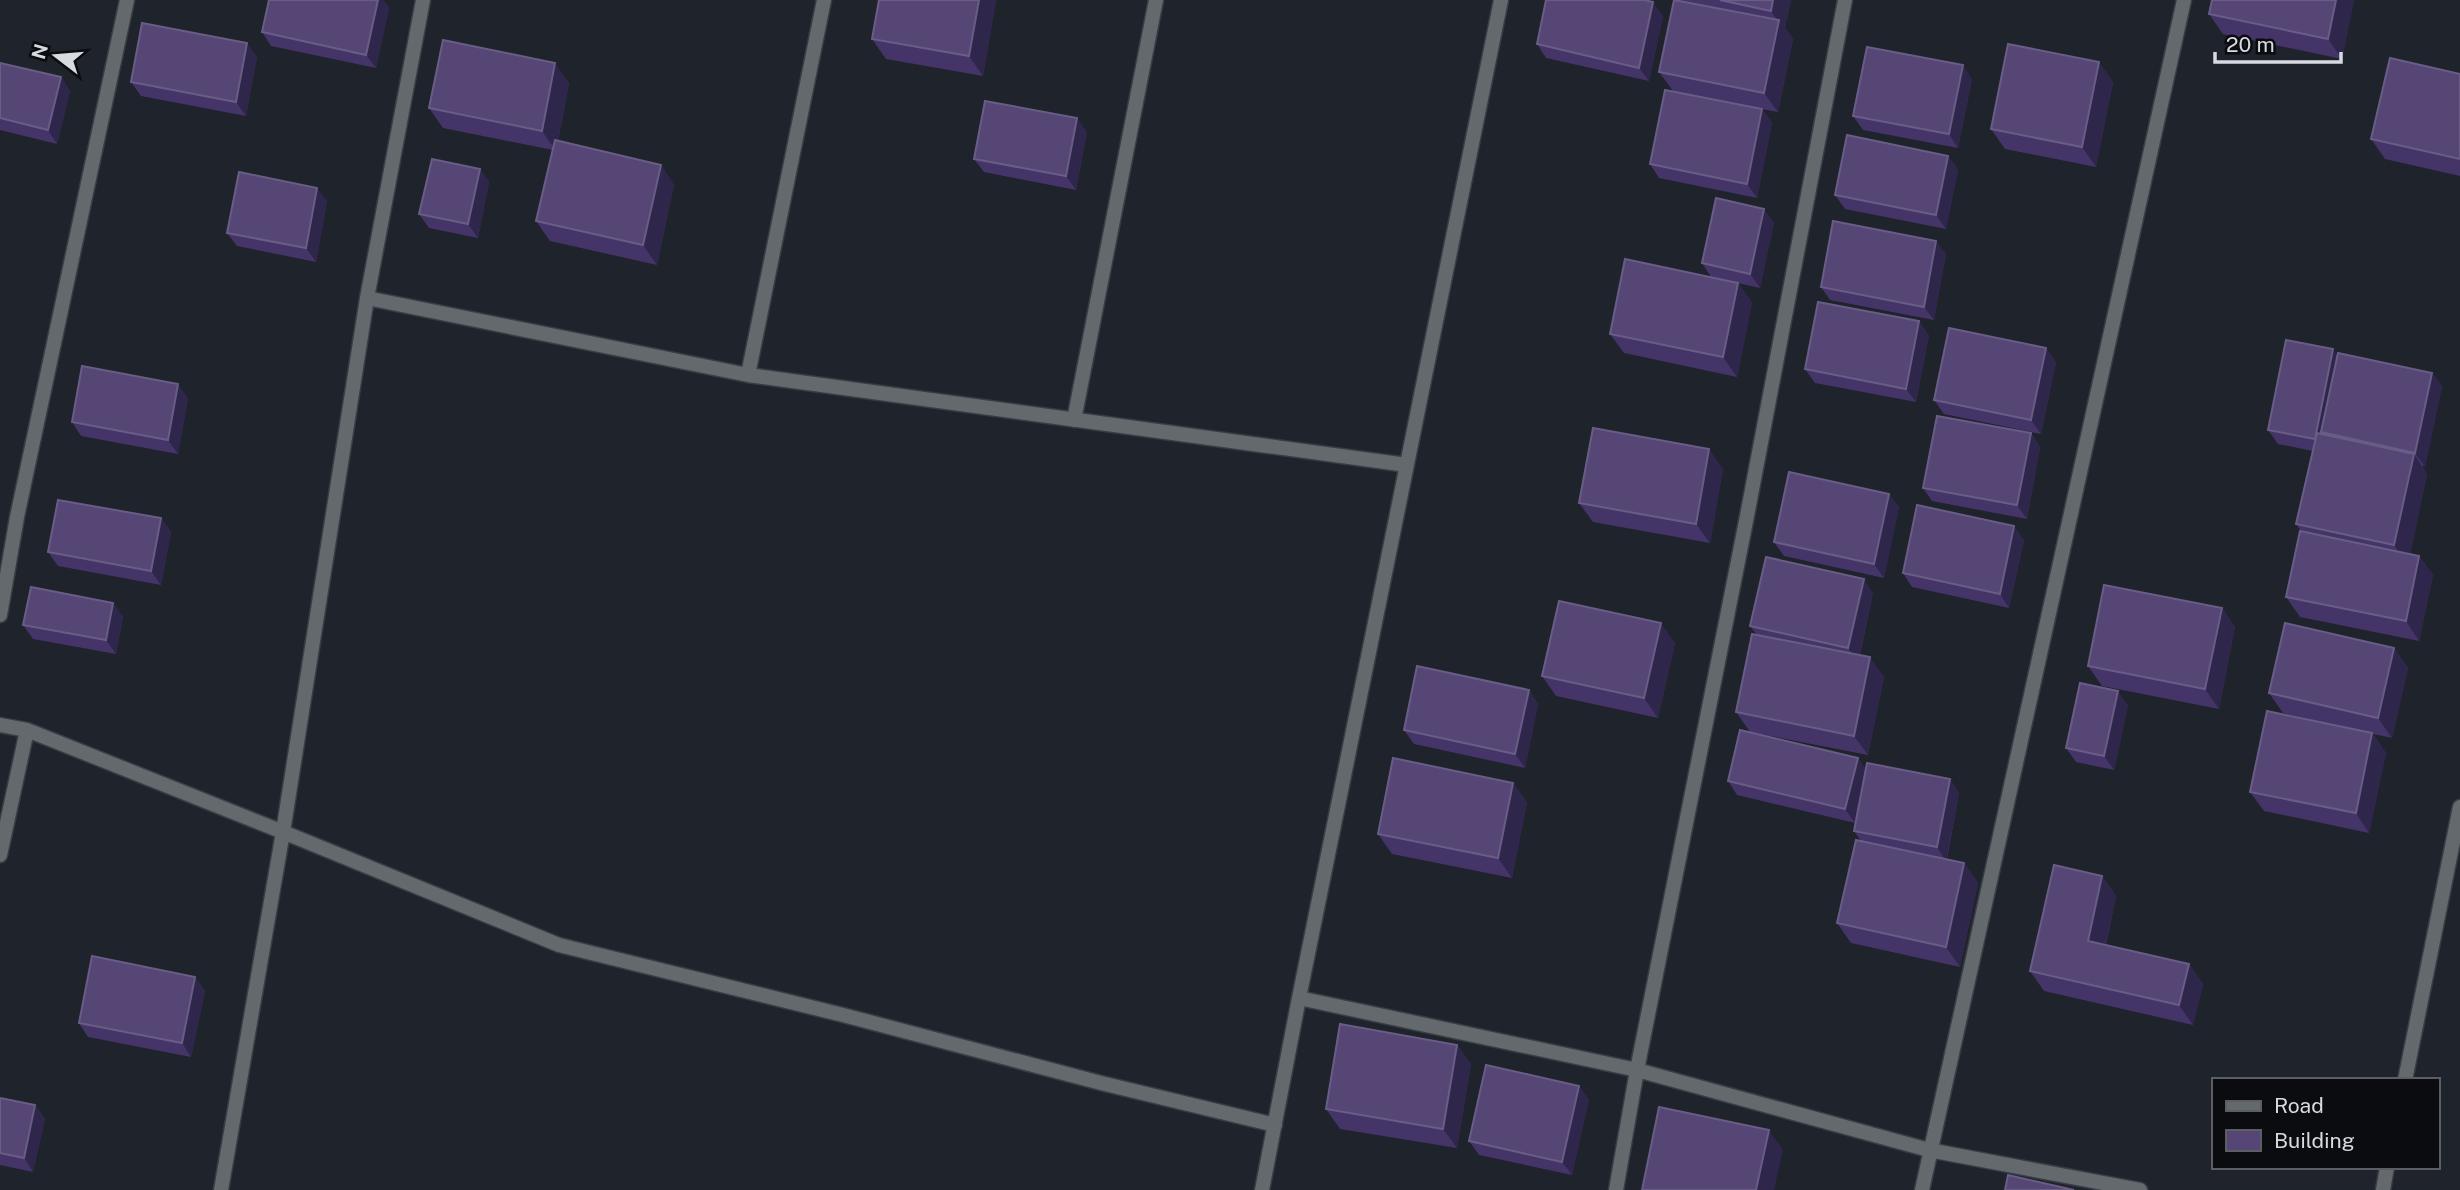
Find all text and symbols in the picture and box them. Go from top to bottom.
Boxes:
north arrow [21,21,91,91]
scale bar [2215,21,2341,65]
text: 20 m [2226,32,2275,57]
text: N [27,41,52,61]
legend [2212,1078,2439,1169]
text: Road [2274,1093,2324,1118]
text: Building [2274,1128,2355,1153]

